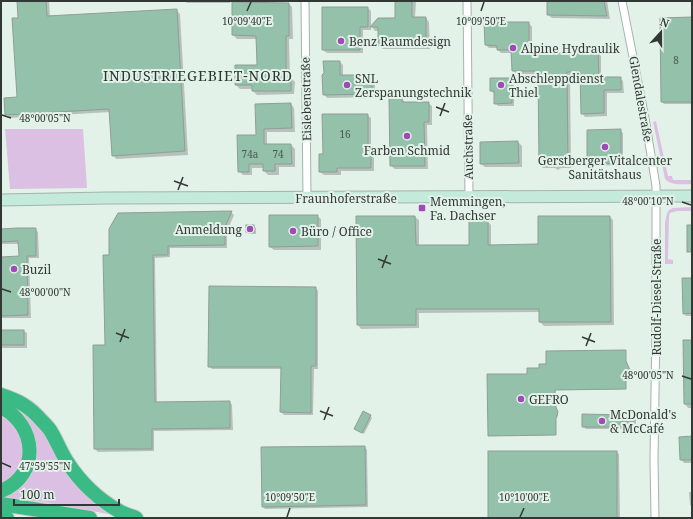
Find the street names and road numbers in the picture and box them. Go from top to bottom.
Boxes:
street label: Glendalestraße [625,55,657,143]
street label: Eislebenstraße [297,57,315,141]
street label: Auchstraße [459,114,477,180]
street label: Fraunhoferstraße [295,190,397,207]
street label: Rudolf-Diesel-Straße [648,238,665,356]

